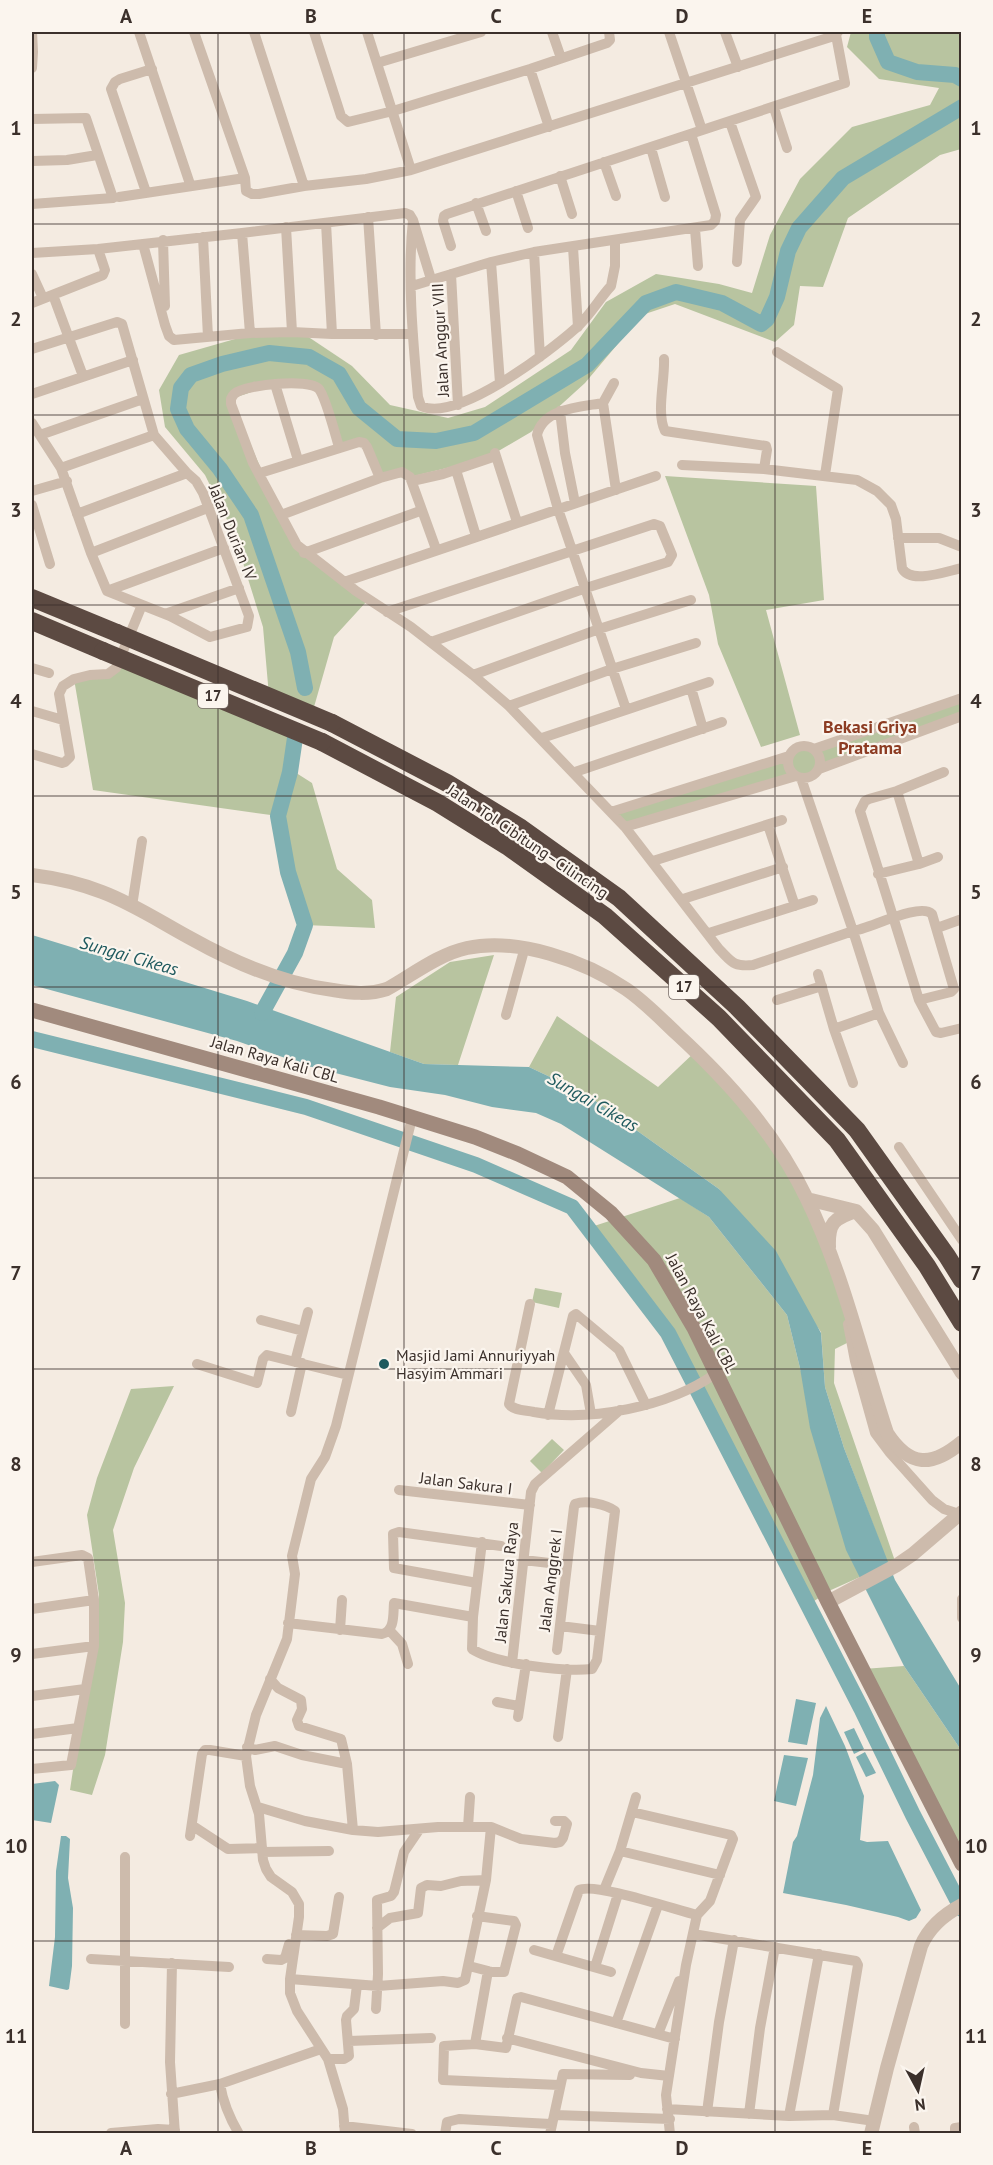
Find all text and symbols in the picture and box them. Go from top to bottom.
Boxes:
text: A [120,3,133,29]
text: B [305,3,317,29]
text: C [490,3,502,29]
text: D [676,3,689,29]
text: E [862,3,872,29]
text: 1 [10,115,22,141]
text: 1 [970,115,982,141]
street label: Jalan Anggur VIII [427,283,453,398]
text: 2 [10,306,22,332]
text: 2 [970,306,982,332]
street label: Jalan Durian IV [204,480,262,584]
text: 3 [10,497,22,523]
text: 3 [970,497,982,523]
road number: 17 [198,684,228,708]
text: 4 [10,688,22,714]
text: 4 [970,688,982,714]
district label: Bekasi Griya Pratama [823,715,917,759]
street label: Jalan Tol Cibitung–Cilincing [443,779,613,903]
text: 5 [10,879,22,905]
text: 5 [970,879,982,905]
water label: Sungai Cikeas [77,931,182,981]
road number: 17 [669,975,699,999]
street label: Jalan Raya Kali CBL [208,1031,341,1087]
water label: Sungai Cikeas [544,1066,643,1137]
text: 6 [10,1069,22,1095]
text: 6 [970,1069,982,1095]
street label: Jalan Raya Kali CBL [662,1249,742,1376]
text: 7 [10,1260,22,1286]
text: 7 [970,1260,982,1286]
place label: Masjid Jami Annuriyyah Hasyim Ammari [396,1345,555,1383]
marker: Masjid Jami Annuriyyah Hasyim Ammari [377,1357,391,1371]
text: 8 [10,1451,22,1477]
text: 8 [970,1451,982,1477]
street label: Jalan Sakura I [418,1467,513,1499]
street label: Jalan Sakura Raya [490,1521,522,1644]
street label: Jalan Anggrek I [534,1528,566,1633]
text: 9 [10,1642,22,1668]
text: 9 [970,1642,982,1668]
text: 10 [5,1833,27,1859]
text: 10 [965,1833,987,1859]
text: 11 [5,2023,27,2049]
text: 11 [965,2023,987,2049]
north arrow [888,2060,948,2120]
text: N [913,2094,927,2115]
text: A [120,2135,133,2161]
text: B [305,2135,317,2161]
text: C [490,2135,502,2161]
text: D [676,2135,689,2161]
text: E [862,2135,872,2161]

